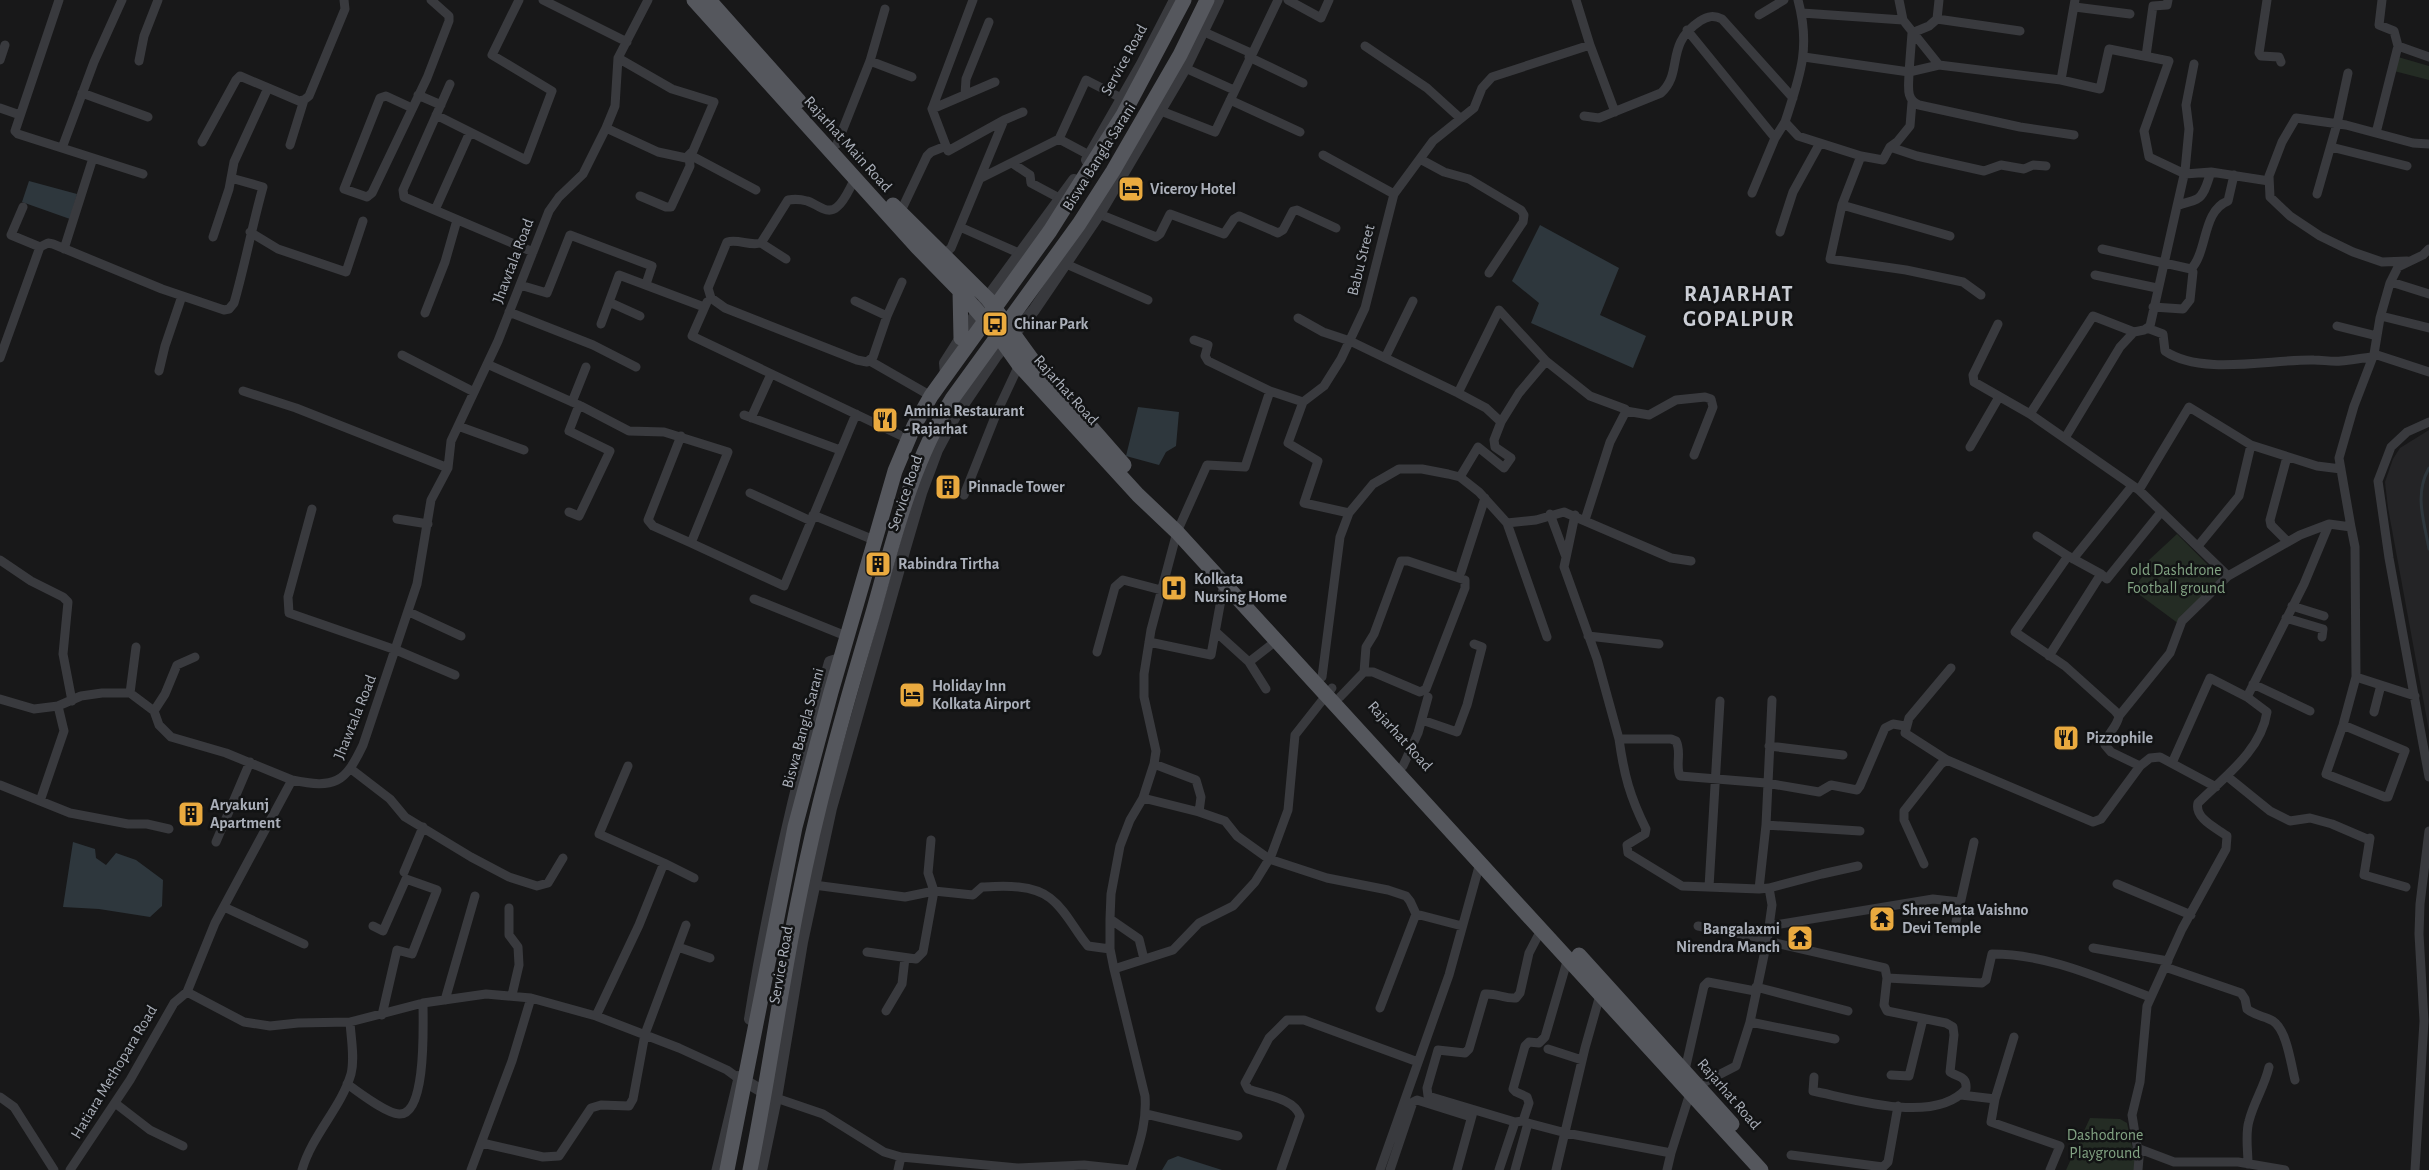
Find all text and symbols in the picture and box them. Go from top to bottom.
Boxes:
street label: Service Road [1098,22,1150,98]
street label: Rajarhat Main Road [800,93,895,196]
street label: Biswa Bangla Sarani [1059,100,1139,214]
hotel icon: Viceroy Hotel [1116,174,1146,204]
place label: Viceroy Hotel [1150,181,1236,198]
street label: Jhawtala Road [489,216,537,306]
street label: Babu Street [1344,223,1378,297]
district label: RAJARHAT GOPALPUR [1683,283,1795,330]
bus stop icon: Chinar Park [980,309,1010,339]
place label: Chinar Park [1014,316,1089,332]
street label: Rajarhat Road [1030,352,1101,429]
place label: Aminia Restaurant - Rajarhat [904,403,1025,438]
restaurant icon: Aminia Restaurant - Rajarhat [870,405,900,435]
street label: Service Road [885,453,925,533]
building icon: Pinnacle Tower [933,472,963,502]
place label: Pinnacle Tower [968,479,1065,495]
building icon: Rabindra Tirtha [863,549,893,579]
place label: Rabindra Tirtha [898,556,1000,572]
park label: old Dashdrone Football ground [2127,562,2225,596]
place label: Kolkata Nursing Home [1194,571,1288,605]
hospital icon: Kolkata Nursing Home [1159,573,1189,603]
street label: Biswa Bangla Sarani [779,666,827,790]
street label: Jhawtala Road [331,672,379,762]
place label: Holiday Inn Kolkata Airport [932,678,1031,712]
hotel icon: Holiday Inn Kolkata Airport [897,680,927,710]
street label: Rajarhat Road [1364,698,1435,775]
restaurant icon: Pizzophile [2051,723,2081,753]
place label: Pizzophile [2086,730,2154,746]
place label: Aryakunj Apartment [210,797,281,831]
building icon: Aryakunj Apartment [176,799,206,829]
place label: Shree Mata Vaishno Devi Temple [1902,902,2029,936]
temple icon: Shree Mata Vaishno Devi Temple [1867,904,1897,934]
place label: Bangalaxmi Nirendra Manch [1676,921,1780,955]
temple icon: Bangalaxmi Nirendra Manch [1785,923,1815,953]
street label: Service Road [766,925,796,1005]
street label: Hatiara Methopara Road [68,1003,160,1141]
street label: Rajarhat Road [1693,1056,1764,1133]
park label: Dashodrone Playground [2067,1127,2143,1162]

